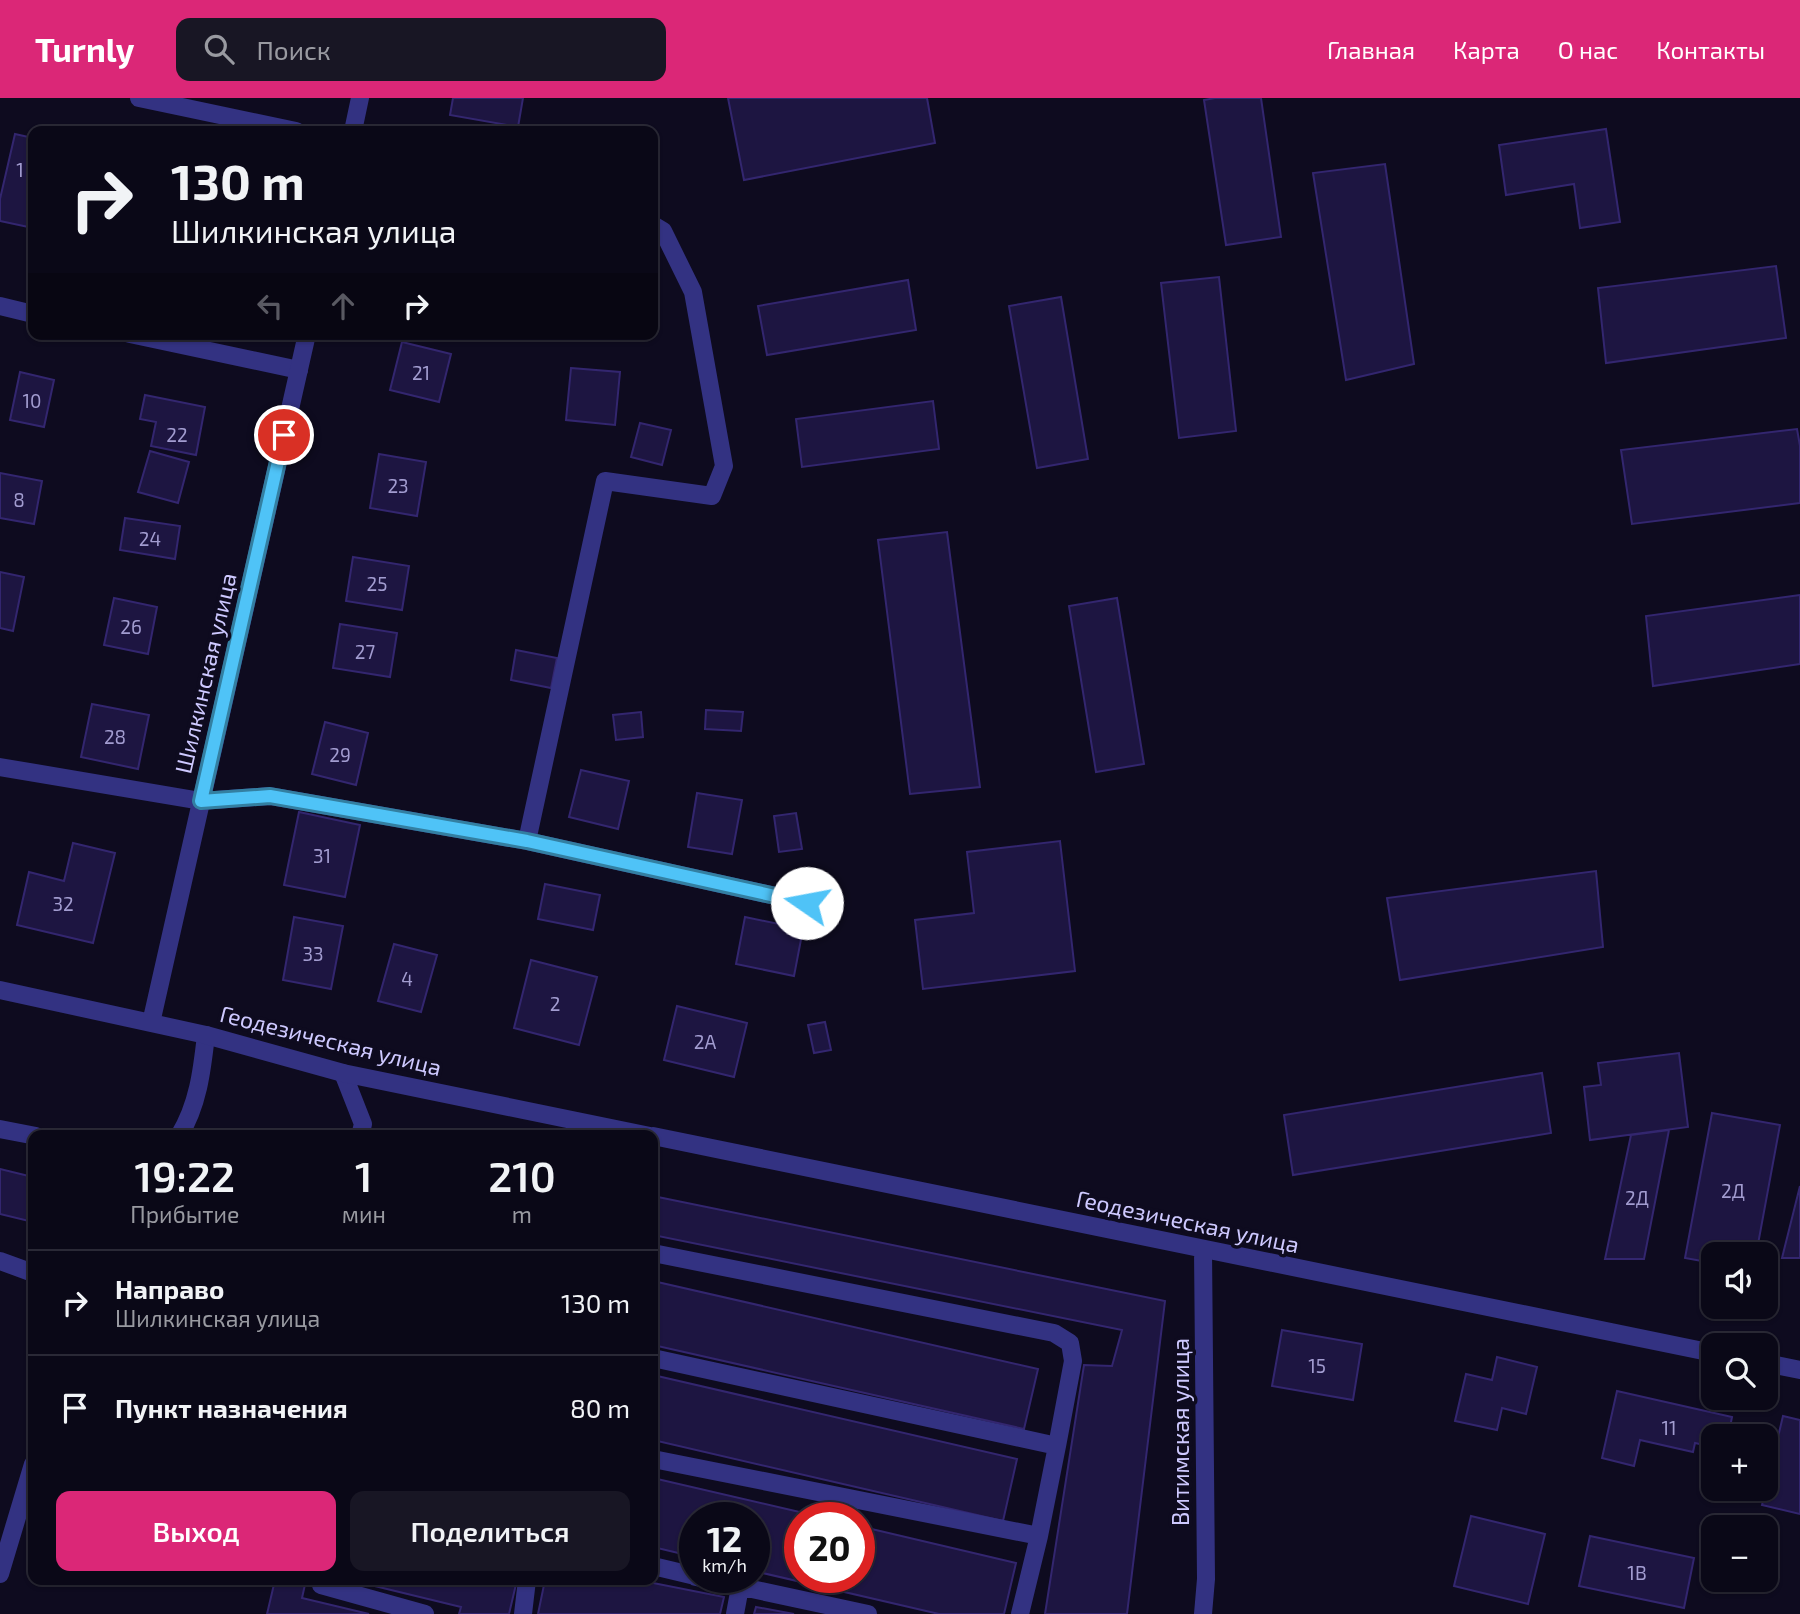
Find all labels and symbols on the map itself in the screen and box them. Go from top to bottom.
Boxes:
house number: 1 [16,158,24,181]
house number: 21 [412,361,430,384]
house number: 10 [22,389,42,412]
pin [254,405,314,465]
house number: 22 [166,423,188,446]
house number: 23 [387,474,409,497]
house number: 8 [13,488,25,511]
house number: 24 [139,527,161,550]
street label: Шилкинская улица [168,570,243,776]
house number: 25 [367,572,387,595]
house number: 26 [120,615,142,638]
house number: 27 [355,640,375,663]
house number: 28 [104,725,126,748]
house number: 29 [329,743,351,766]
house number: 31 [313,844,331,867]
position arrow [770,866,844,940]
house number: 32 [52,892,74,915]
house number: 33 [302,942,324,965]
house number: 4 [401,967,413,990]
house number: 2 [550,992,560,1015]
street label: Геодезическая улица [217,999,445,1082]
house number: 2А [694,1030,716,1053]
house number: 2Д [1721,1179,1745,1202]
street label: Геодезическая улица [1074,1184,1302,1259]
house number: 2Д [1625,1186,1649,1209]
street label: Витимская улица [1166,1338,1195,1526]
house number: 15 [1308,1354,1326,1377]
house number: 11 [1661,1416,1677,1439]
speed limit sign: 20 [784,1502,875,1593]
house number: 1В [1627,1561,1647,1584]

